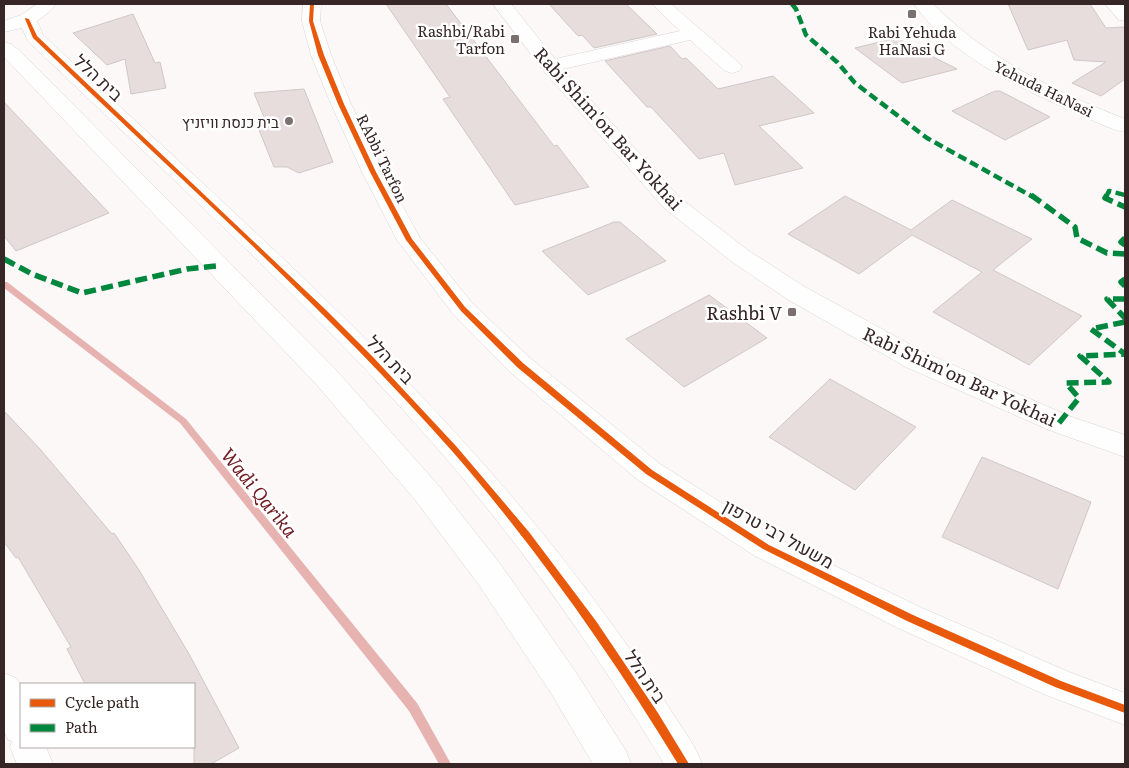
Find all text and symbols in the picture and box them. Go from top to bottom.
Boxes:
marker: Rabi Yehuda HaNasi G [906,8,918,20]
place label: Rashbi/Rabi Tarfon [417,19,505,59]
place label: Rabi Yehuda HaNasi G [868,20,957,60]
marker: Rashbi/Rabi Tarfon [509,33,521,45]
street label: Rabi Shim'on Bar Yokhai [528,41,690,215]
street label: בית הלל [68,47,130,107]
street label: Yehuda HaNasi [990,54,1098,122]
place label: בית כנסת וויזניץ [182,110,279,133]
street label: RAbbi Tarfon [351,110,415,207]
marker: בית כנסת וויזניץ [283,115,295,127]
place label: Rashbi V [706,299,782,326]
marker: Rashbi V [786,306,798,318]
street label: Rabi Shim'on Bar Yokhai [859,319,1061,433]
street label: בית הלל [361,328,421,390]
water label: Wadi Qarika [215,441,305,543]
street label: משעול רבי טרפון [719,491,839,575]
street label: בית הלל [618,644,674,708]
legend [20,683,195,748]
text: Cycle path [65,690,140,713]
text: Path [65,715,98,738]

